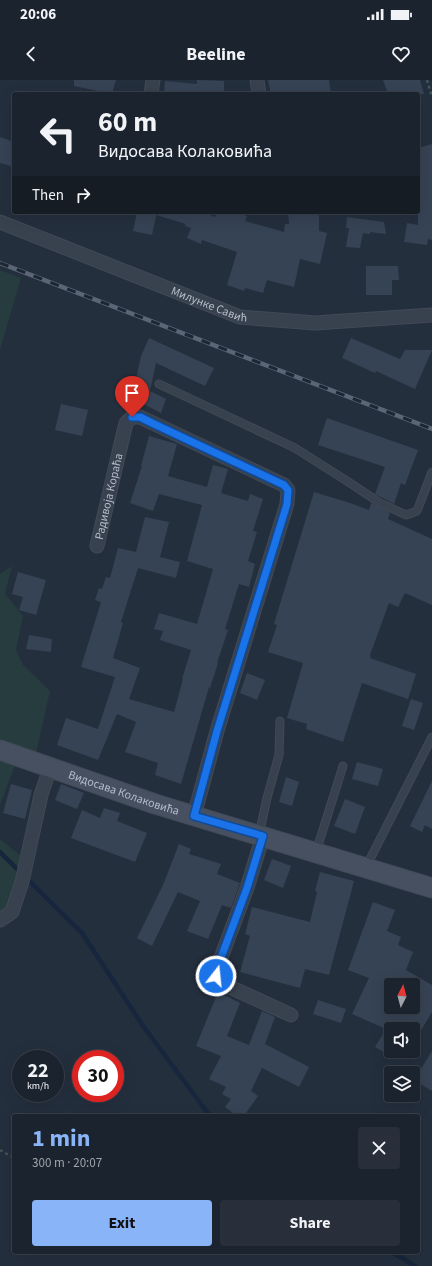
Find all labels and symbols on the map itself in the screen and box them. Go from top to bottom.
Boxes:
street label: Милунке Савић [169,282,248,326]
pin [115,376,149,417]
street label: Радивоја Кораћа [90,452,127,541]
street label: Видосава Колаковића [66,766,181,819]
position arrow [195,955,237,997]
north arrow [384,978,420,1014]
speed limit sign: 30 [72,1050,124,1102]

